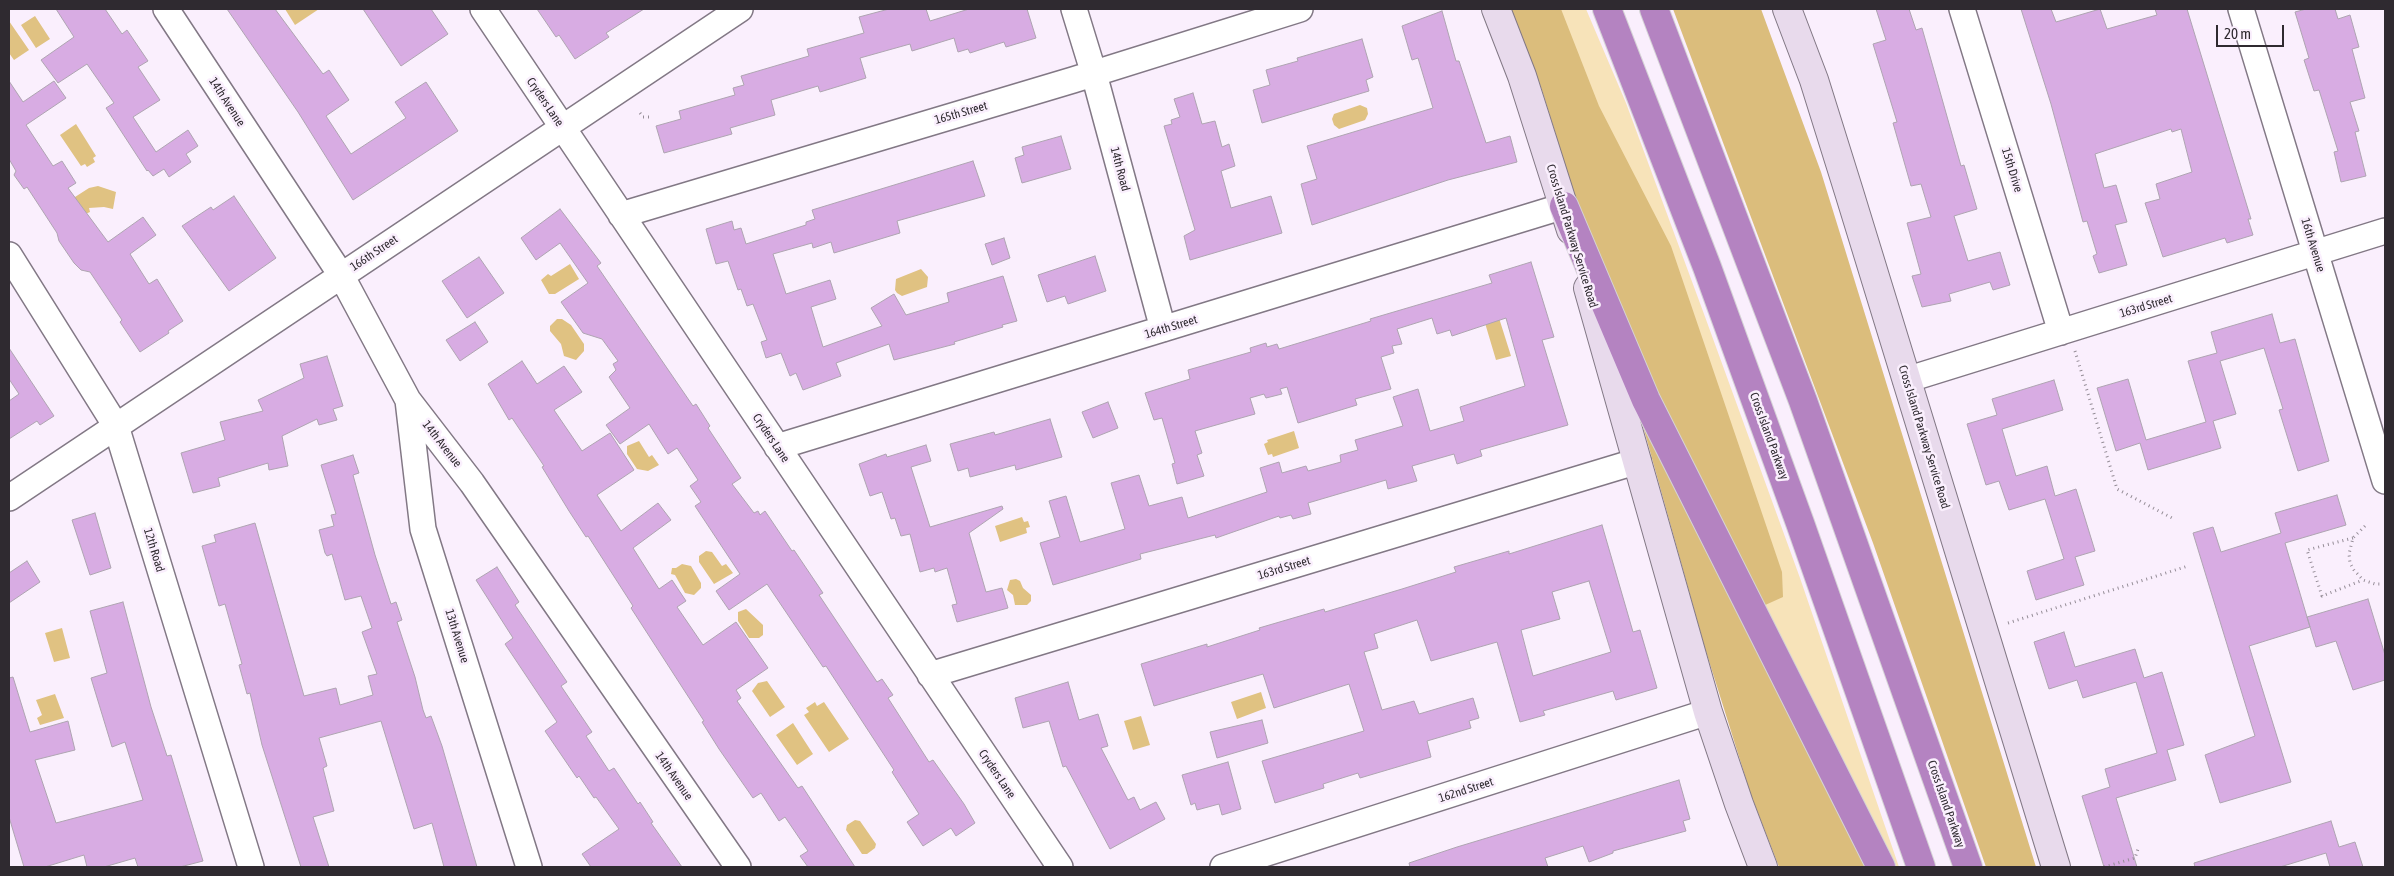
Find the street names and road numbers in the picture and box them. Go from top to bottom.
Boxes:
street label: 14th Avenue [206,75,248,129]
street label: Cryders Lane [523,75,567,129]
street label: 165th Street [933,99,989,127]
street label: 14th Road [1107,145,1133,193]
street label: 15th Drive [1998,146,2026,194]
street label: Cross Island Parkway Service Road [1543,162,1601,310]
street label: 16th Avenue [2298,216,2328,274]
street label: 166th Street [348,232,400,274]
street label: 163rd Street [2118,291,2174,321]
street label: 164th Street [1143,312,1199,342]
street label: Cross Island Parkway Service Road [1895,363,1953,511]
street label: Cross Island Parkway [1747,391,1791,481]
street label: Cryders Lane [749,411,793,465]
street label: 14th Avenue [419,418,465,470]
street label: 12th Road [141,526,167,574]
street label: 163rd Street [1256,553,1312,583]
street label: 13th Avenue [442,607,472,665]
street label: Cryders Lane [975,747,1019,801]
street label: 14th Avenue [652,749,696,803]
street label: Cross Island Parkway [1924,758,1968,850]
street label: 162nd Street [1437,774,1495,806]

